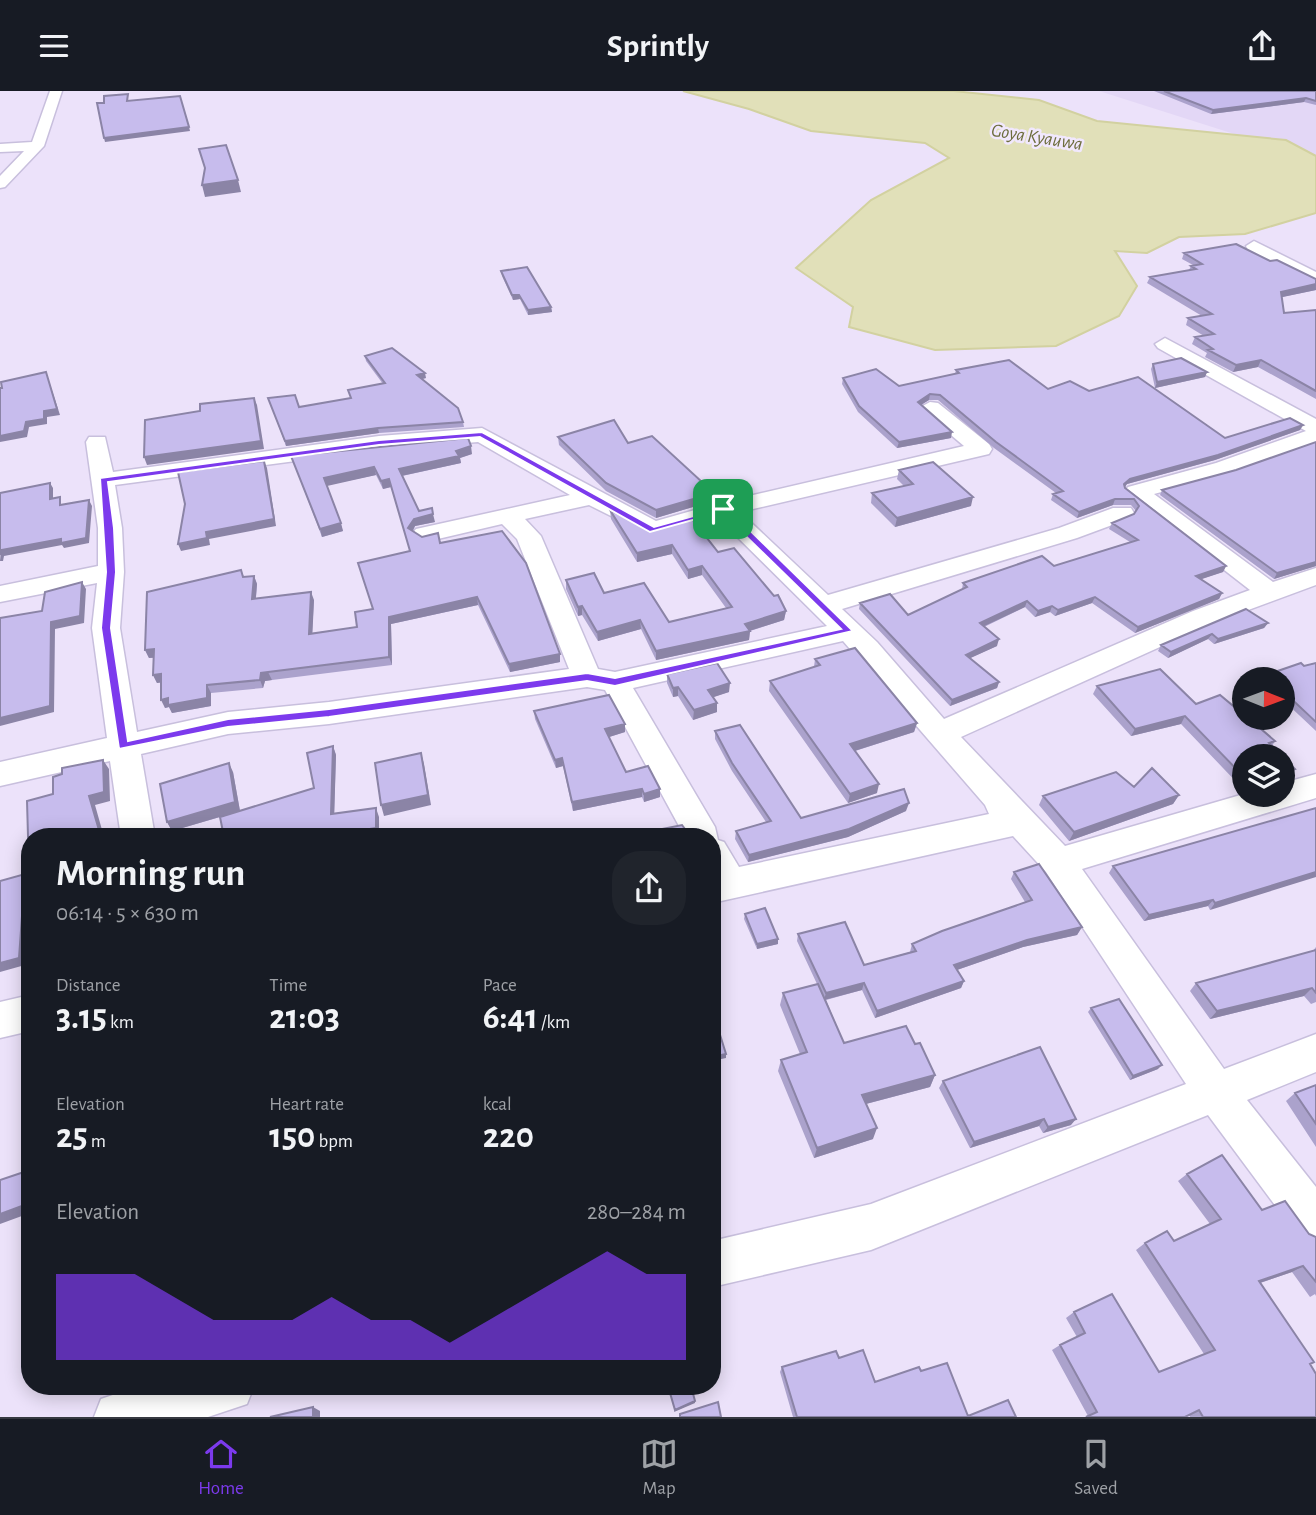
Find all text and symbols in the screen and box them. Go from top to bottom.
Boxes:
icon: menu [35,27,73,65]
icon: share [1243,27,1281,65]
text: Sprintly [607,30,709,62]
water label: Goya Kyauwa [990,121,1084,154]
pin [693,479,753,539]
icon: arrive [704,490,742,528]
north arrow [1232,667,1295,730]
map controls [1232,667,1295,807]
button: layers [1232,744,1295,807]
button: share [612,851,686,925]
text: Morning run [56,855,245,893]
text: 06:14 · 5 × 630 m [56,902,199,925]
text: Distance [56,976,120,995]
text: Time [269,976,307,995]
text: Pace [483,976,517,995]
text: 3.15 [56,1000,107,1035]
text: 21:03 [269,1000,340,1035]
text: 6:41 [483,1000,538,1035]
text: km [107,1013,134,1032]
text: /km [538,1013,570,1032]
text: Elevation [56,1095,125,1114]
text: Heart rate [269,1095,344,1114]
text: kcal [483,1095,512,1114]
text: 25 [56,1119,88,1154]
text: 150 [269,1119,315,1154]
text: 220 [483,1119,534,1154]
text: m [88,1132,106,1151]
text: bpm [315,1132,353,1151]
text: Elevation [56,1201,139,1224]
text: 280–284 m [587,1201,686,1224]
tab: Home [198,1435,244,1500]
tab: Map [640,1435,678,1500]
tab: Saved [1074,1435,1118,1500]

